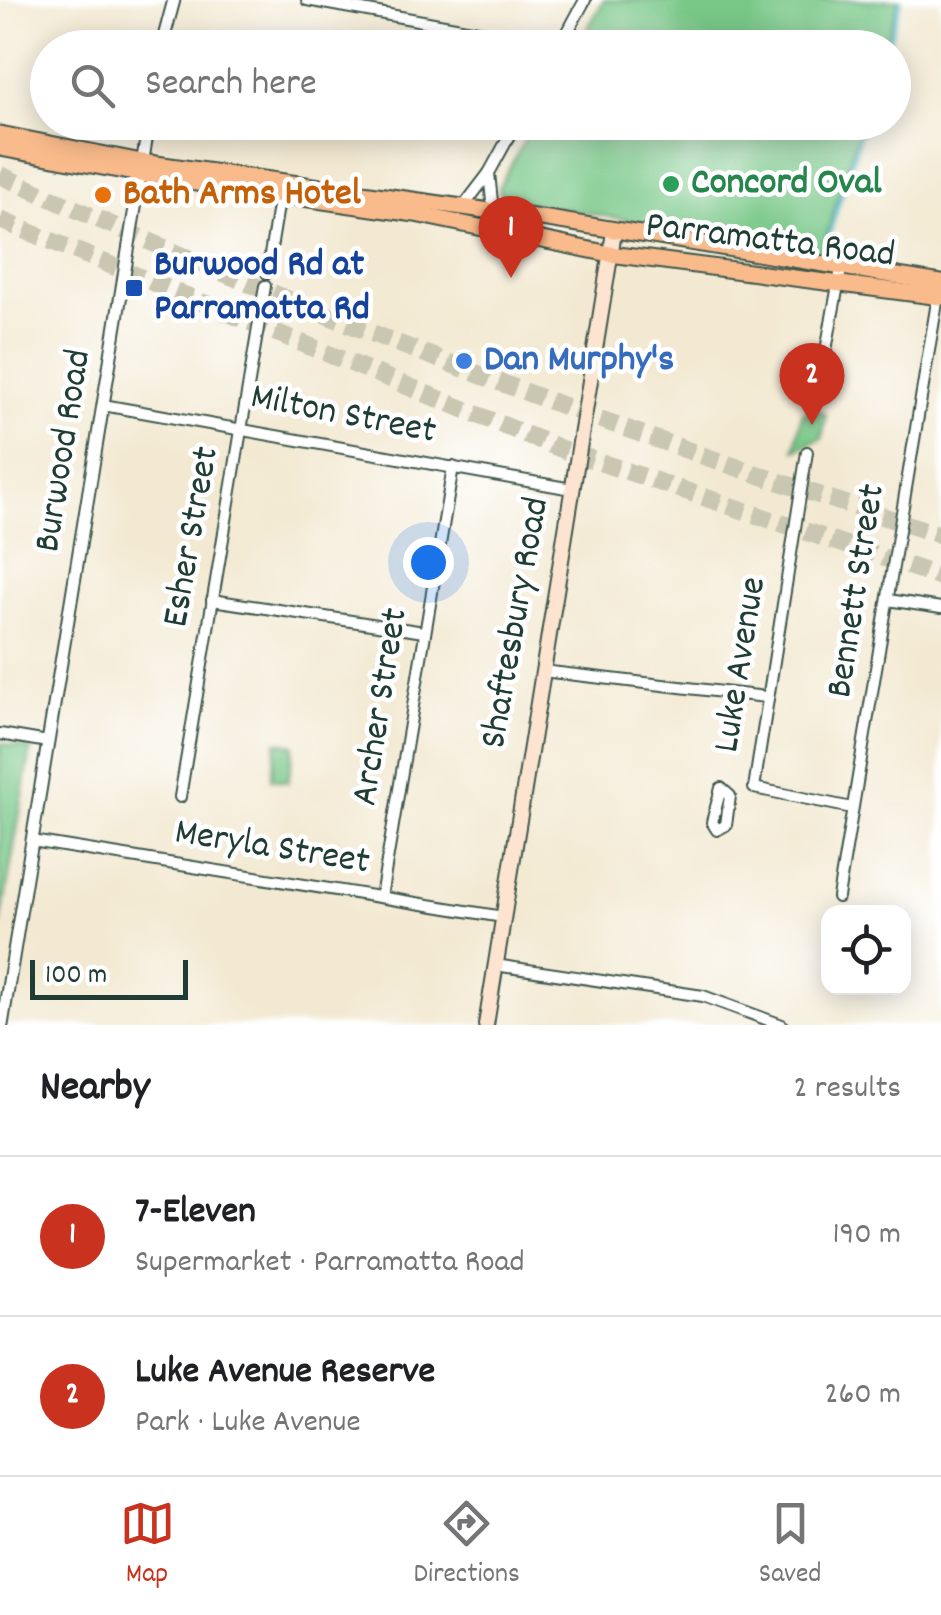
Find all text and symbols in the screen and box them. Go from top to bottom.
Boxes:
search box [30,30,911,140]
icon: search [65,58,120,113]
text: Search here [145,58,317,113]
place label: Concord Oval [691,157,883,212]
place label: Bath Arms Hotel [123,168,362,223]
marker: Concord Oval [660,173,682,195]
marker: Bath Arms Hotel [92,184,114,206]
pin: 1 [478,196,544,278]
street label: Parramatta Road [642,199,898,285]
place label: Burwood Rd at Parramatta Rd [154,239,370,338]
marker: Burwood Rd at Parramatta Rd [123,277,145,299]
place label: Dan Murphy's [484,334,674,389]
pin: 2 [780,342,844,425]
street label: Burwood Road [22,346,108,556]
marker: Dan Murphy's [453,350,475,372]
street label: Milton Street [246,371,440,461]
street label: Esher Street [150,442,236,632]
street label: Bennett Street [814,480,902,702]
street label: Shaftesbury Road [468,493,566,753]
your location [403,537,454,588]
street label: Luke Avenue [701,573,783,757]
street label: Archer Street [339,604,425,810]
street label: Meryla Street [171,806,373,892]
map controls [821,905,911,995]
button: locate [821,905,911,995]
scale bar [30,955,188,1000]
text: 100 m [45,957,107,997]
text: Nearby [40,1060,150,1120]
text: 2 results [794,1067,901,1113]
text: 7-Eleven [135,1186,256,1241]
text: 1 [69,1213,76,1259]
text: 190 m [833,1213,901,1259]
text: Supermarket · Parramatta Road [135,1241,525,1287]
text: Luke Avenue Reserve [135,1346,435,1401]
text: 2 [66,1373,79,1419]
text: 260 m [825,1373,901,1419]
text: Park · Luke Avenue [135,1401,360,1447]
tab: Map [120,1496,175,1596]
tab: Directions [414,1496,520,1596]
tab: Saved [759,1496,821,1596]

